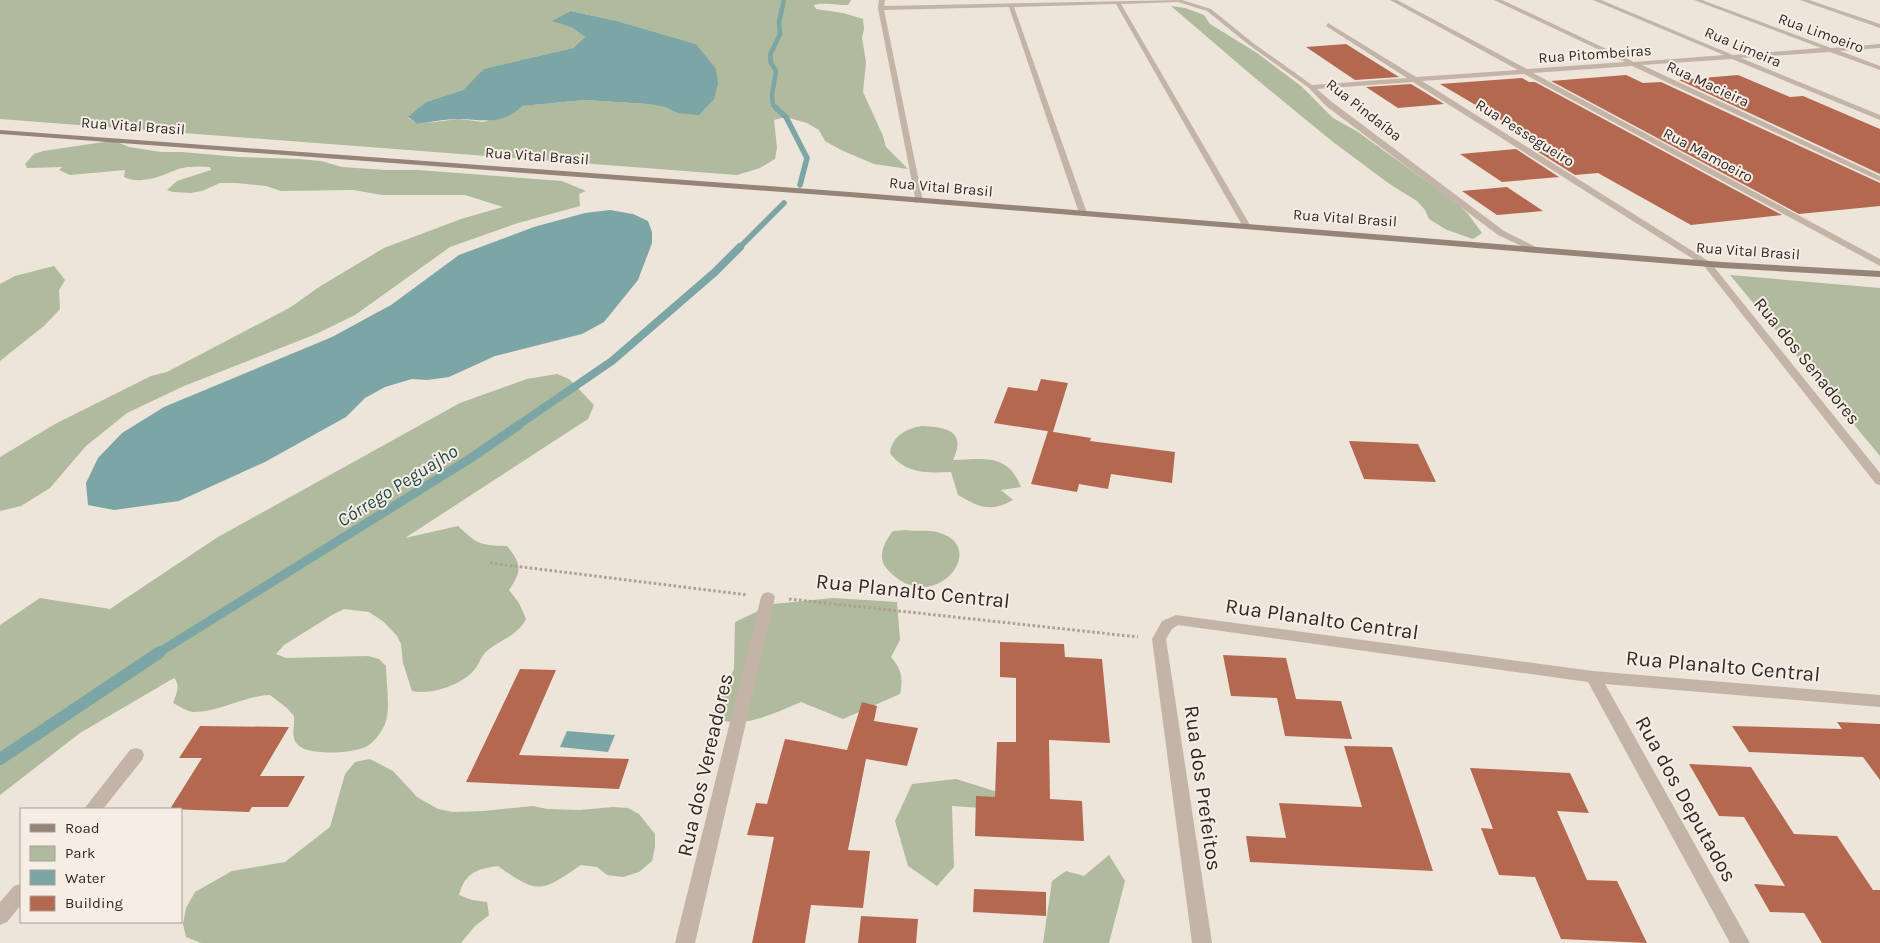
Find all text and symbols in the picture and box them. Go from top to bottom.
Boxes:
street label: Rua Limoeiro [1776,9,1866,57]
street label: Rua Limeira [1702,23,1784,71]
street label: Rua Pitombeiras [1538,41,1652,67]
street label: Rua Macieira [1664,57,1752,111]
street label: Rua Pindaíba [1323,75,1405,145]
street label: Rua Pessegueiro [1472,95,1578,171]
street label: Rua Vital Brasil [80,113,186,139]
street label: Rua Mamoeiro [1660,124,1756,186]
street label: Rua Vital Brasil [484,143,590,169]
street label: Rua Vital Brasil [888,173,994,201]
street label: Rua Vital Brasil [1292,205,1398,231]
street label: Rua Vital Brasil [1695,238,1801,264]
street label: Rua dos Senadores [1749,293,1865,429]
water label: Córrego Peguajho [333,440,462,532]
street label: Rua Planalto Central [815,569,1011,613]
street label: Rua Planalto Central [1224,594,1420,644]
street label: Rua Planalto Central [1625,646,1821,686]
street label: Rua dos Vereadores [672,671,738,859]
street label: Rua dos Prefeitos [1180,704,1226,872]
street label: Rua dos Deputados [1630,712,1742,886]
legend [20,808,182,923]
text: Road [65,819,100,837]
text: Park [65,844,95,862]
text: Water [65,869,106,887]
text: Building [65,894,123,912]

